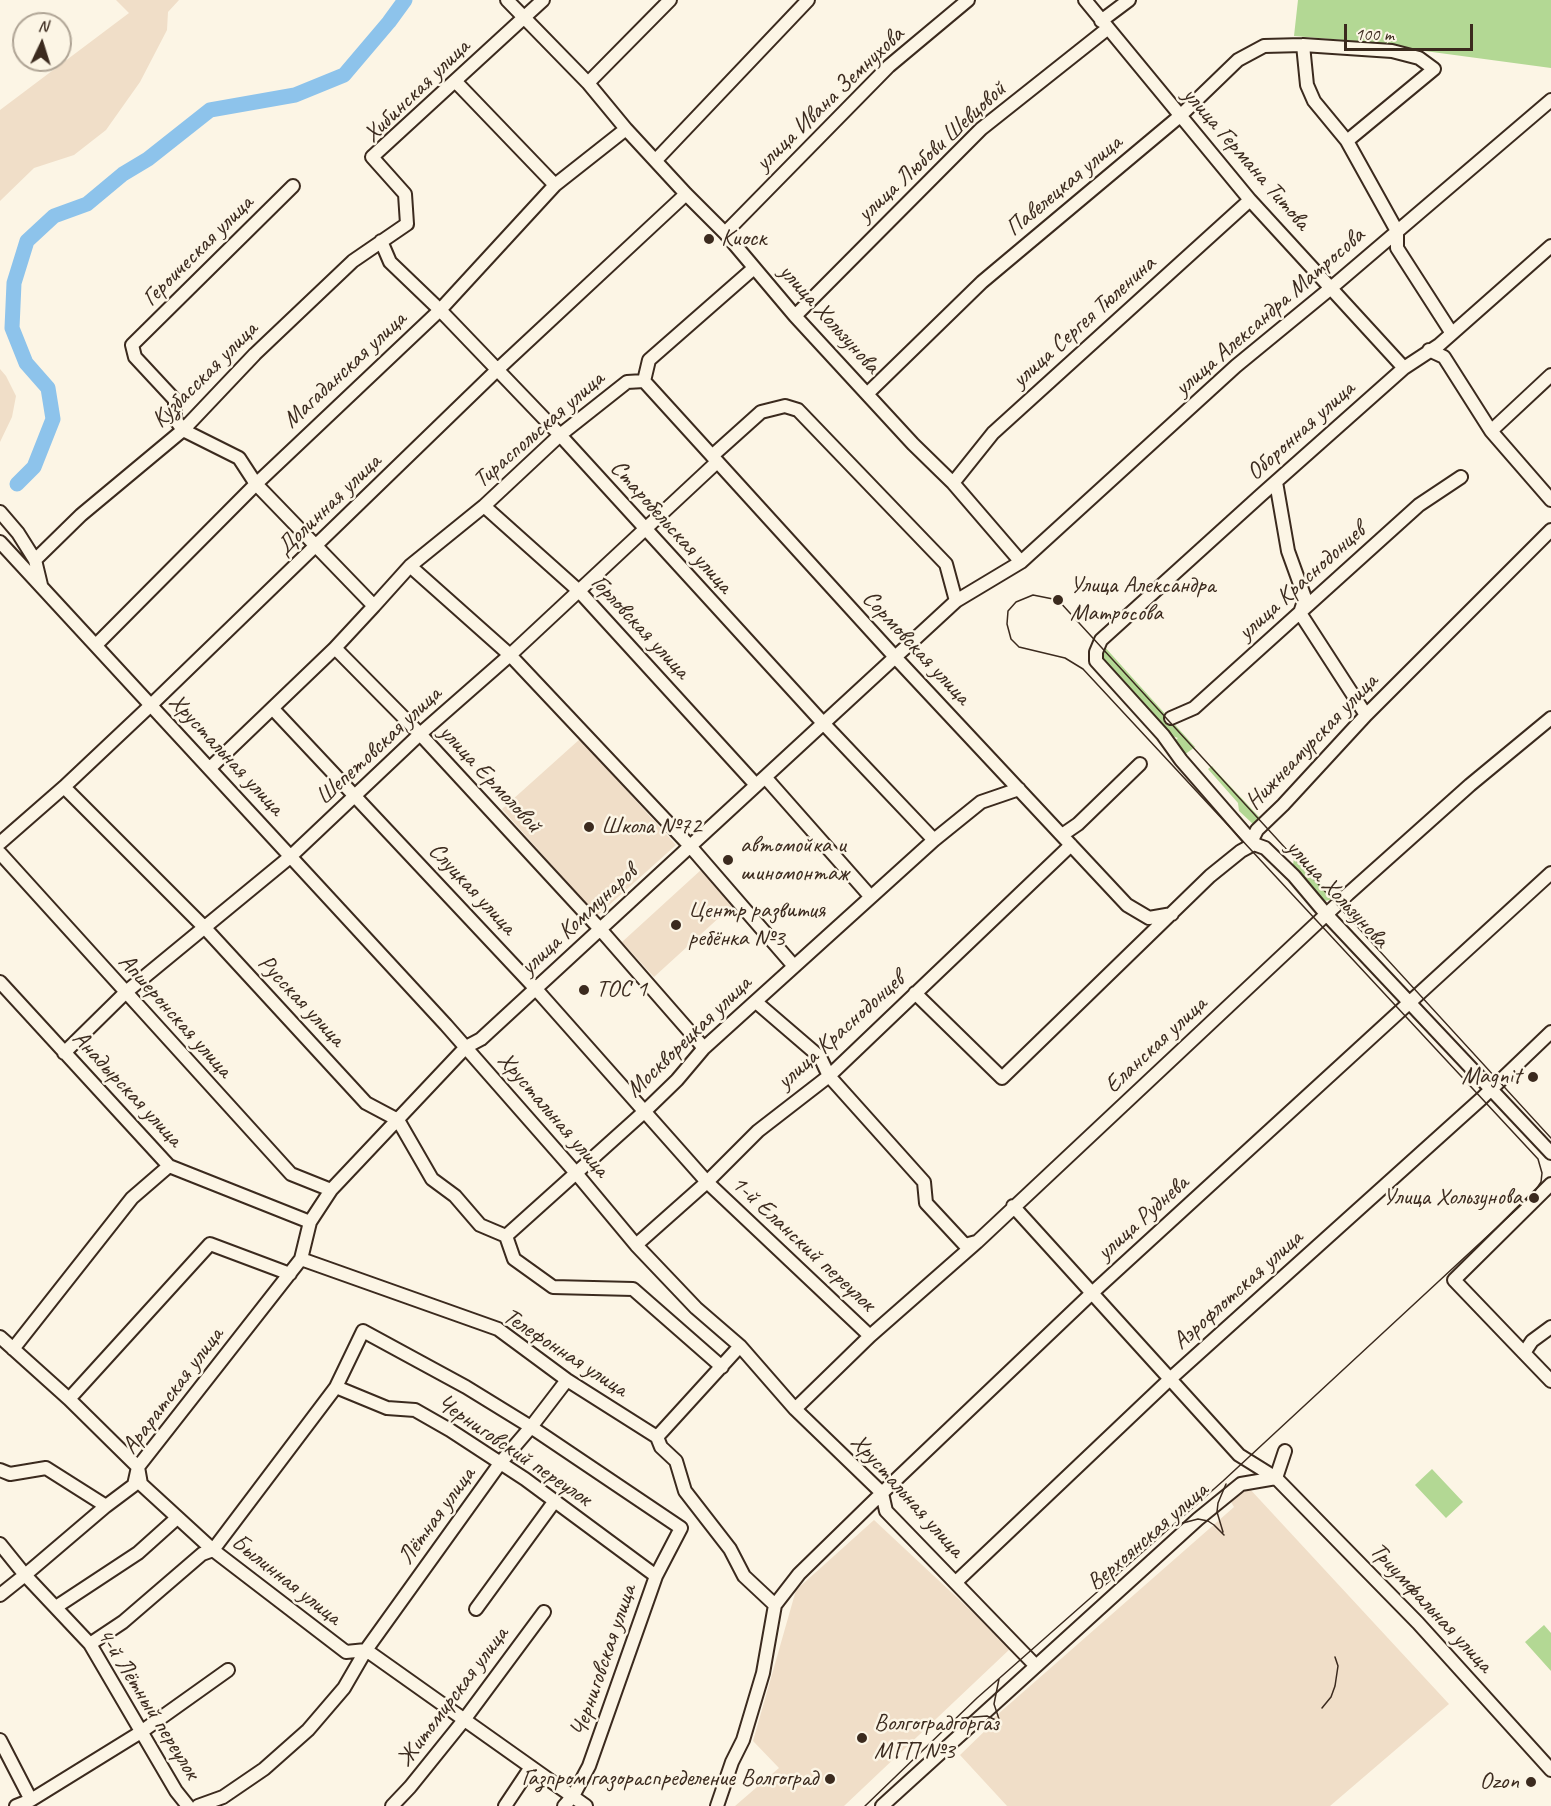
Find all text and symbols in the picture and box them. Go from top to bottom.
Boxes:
north arrow [12,12,72,72]
scale bar [1347,12,1476,50]
text: N [37,16,49,36]
street label: улица Ивана Земнухова [750,21,910,177]
text: 100 m [1355,23,1394,45]
street label: Хибинская улица [358,33,476,149]
street label: улица Любови Шевцовой [851,76,1013,228]
street label: улица Германа Титова [1176,81,1316,237]
street label: Павелецкая улица [1000,129,1128,243]
street label: Героическая улица [136,189,260,313]
street label: улица Александра Матросова [1169,222,1371,402]
place label: Киоск [721,225,766,253]
marker: Киоск [702,232,716,246]
street label: улица Сергея Тюленина [1006,250,1162,394]
street label: улица Хользунова [772,258,886,380]
street label: Магаданская улица [277,305,413,435]
street label: Кузбасская улица [146,316,264,434]
street label: Тираспольская улица [468,365,610,495]
street label: Оборонная улица [1241,375,1361,487]
street label: Долинная улица [271,448,387,562]
street label: Старобельская улица [603,454,739,600]
street label: улица Краснодонцев [1232,517,1372,647]
street label: Горловская улица [584,569,696,685]
place label: Улица Александра Матросова [1070,572,1215,628]
street label: Сормовская улица [856,585,976,711]
marker: Улица Александра Матросова [1051,593,1065,607]
street label: Нижнеамурская улица [1240,668,1384,816]
street label: Шепетовская улица [310,680,448,812]
street label: Хрустальная улица [162,688,290,822]
street label: улица Ермоловой [432,719,548,839]
place label: Школа №72 [601,813,701,841]
marker: Школа №72 [582,820,596,834]
place label: автомойка и шиномонтаж [740,832,848,888]
street label: улица Хользунова [1279,834,1395,954]
street label: Слуцкая улица [422,837,522,941]
marker: автомойка и шиномонтаж [721,853,735,867]
street label: улица Коммунаров [514,858,644,982]
place label: Центр развития ребёнка №3 [688,897,825,953]
marker: Центр развития ребёнка №3 [669,918,683,932]
street label: Апшеронская улица [112,948,238,1084]
street label: Русская улица [251,949,351,1053]
street label: улица Краснодонцев [771,966,911,1096]
street label: Москворецкая улица [620,970,758,1104]
place label: ТОС 1 [596,976,647,1004]
marker: ТОС 1 [577,983,591,997]
street label: Еланская улица [1099,990,1213,1100]
street label: Анадырская улица [66,1025,188,1153]
street label: Хрустальная улица [491,1047,615,1183]
place label: Magnit [1461,1063,1521,1091]
marker: Magnit [1526,1070,1540,1084]
street label: улица Руднева [1091,1169,1195,1267]
street label: 1-й Еланский переулок [725,1170,881,1318]
place label: Улица Хользунова [1383,1184,1522,1212]
marker: Улица Хользунова [1527,1191,1541,1205]
street label: Аэрофлотская улица [1167,1224,1309,1356]
street label: Телефонная улица [497,1302,633,1404]
street label: Араратская улица [116,1322,230,1460]
street label: Черниговский переулок [431,1389,597,1513]
street label: Хрустальная улица [844,1428,970,1564]
street label: Лётная улица [392,1462,482,1570]
street label: Верхоянская улица [1082,1477,1214,1597]
street label: Былинная улица [225,1528,347,1632]
street label: Триумфальная улица [1363,1537,1499,1679]
street label: Черниговская улица [565,1581,643,1741]
street label: Житомирская улица [391,1621,515,1773]
street label: 4-й Лётный переулок [90,1623,206,1785]
place label: Волгоградгоргаз МГП №3 [874,1710,998,1766]
marker: Волгоградгоргаз МГП №3 [855,1731,869,1745]
place label: Газпром газораспределение Волгоград [522,1765,818,1793]
place label: Ozon [1480,1768,1519,1796]
marker: Газпром газораспределение Волгоград [823,1772,837,1786]
marker: Ozon [1524,1775,1538,1789]

